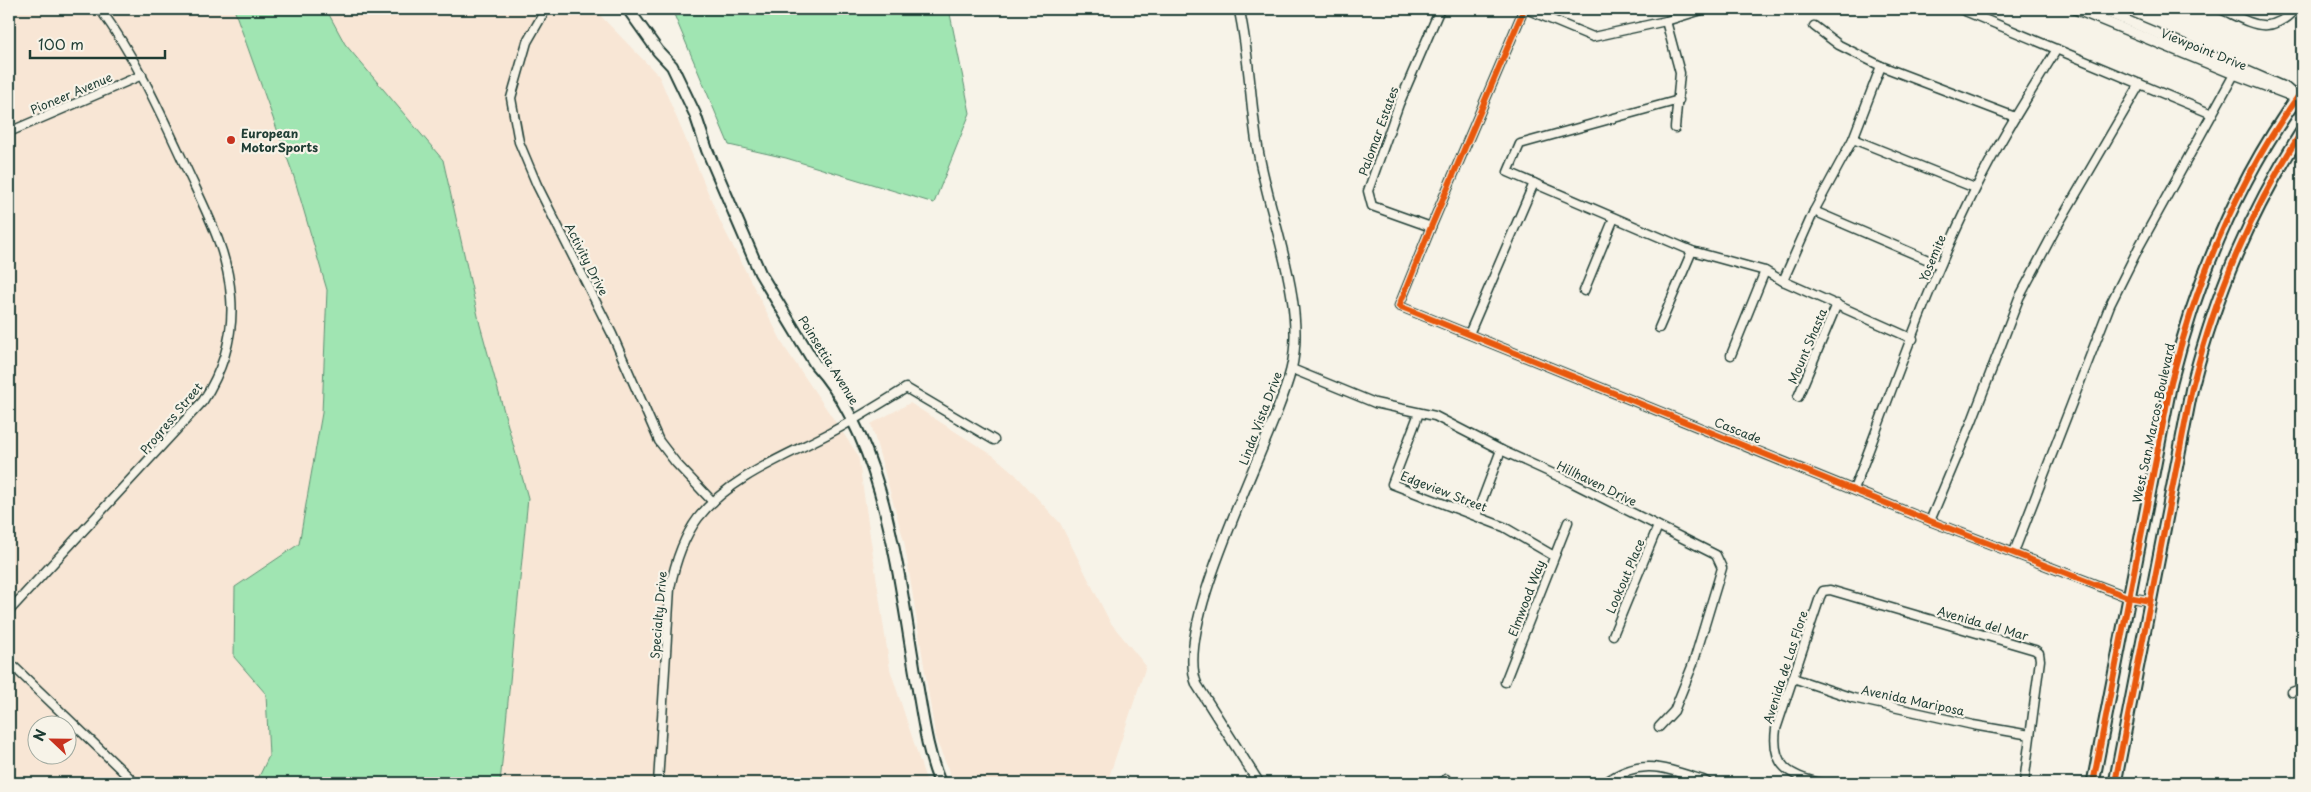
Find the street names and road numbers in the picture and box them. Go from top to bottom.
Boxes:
street label: Viewpoint Drive [2158,24,2250,74]
street label: Pioneer Avenue [27,67,115,118]
street label: Palomar Estates [1354,83,1403,178]
street label: Activity Drive [561,220,613,298]
street label: Yosemite [1914,232,1950,284]
street label: Mount Shasta [1783,305,1831,387]
street label: Poinsettia Avenue [794,312,864,408]
street label: West San Marcos Boulevard [2127,341,2179,504]
street label: Linda Vista Drive [1234,369,1286,467]
street label: Progress Street [136,378,206,458]
street label: Cascade [1712,412,1764,448]
street label: Hillhaven Drive [1554,456,1640,510]
street label: Edgeview Street [1398,466,1490,516]
street label: Lookout Place [1601,536,1649,616]
street label: Elmwood Way [1503,557,1549,639]
street label: Specialty Drive [645,570,671,660]
street label: Avenida del Mar [1935,601,2031,645]
street label: Avenida de Las Flore [1758,608,1812,726]
street label: Avenida Mariposa [1860,680,1967,720]

